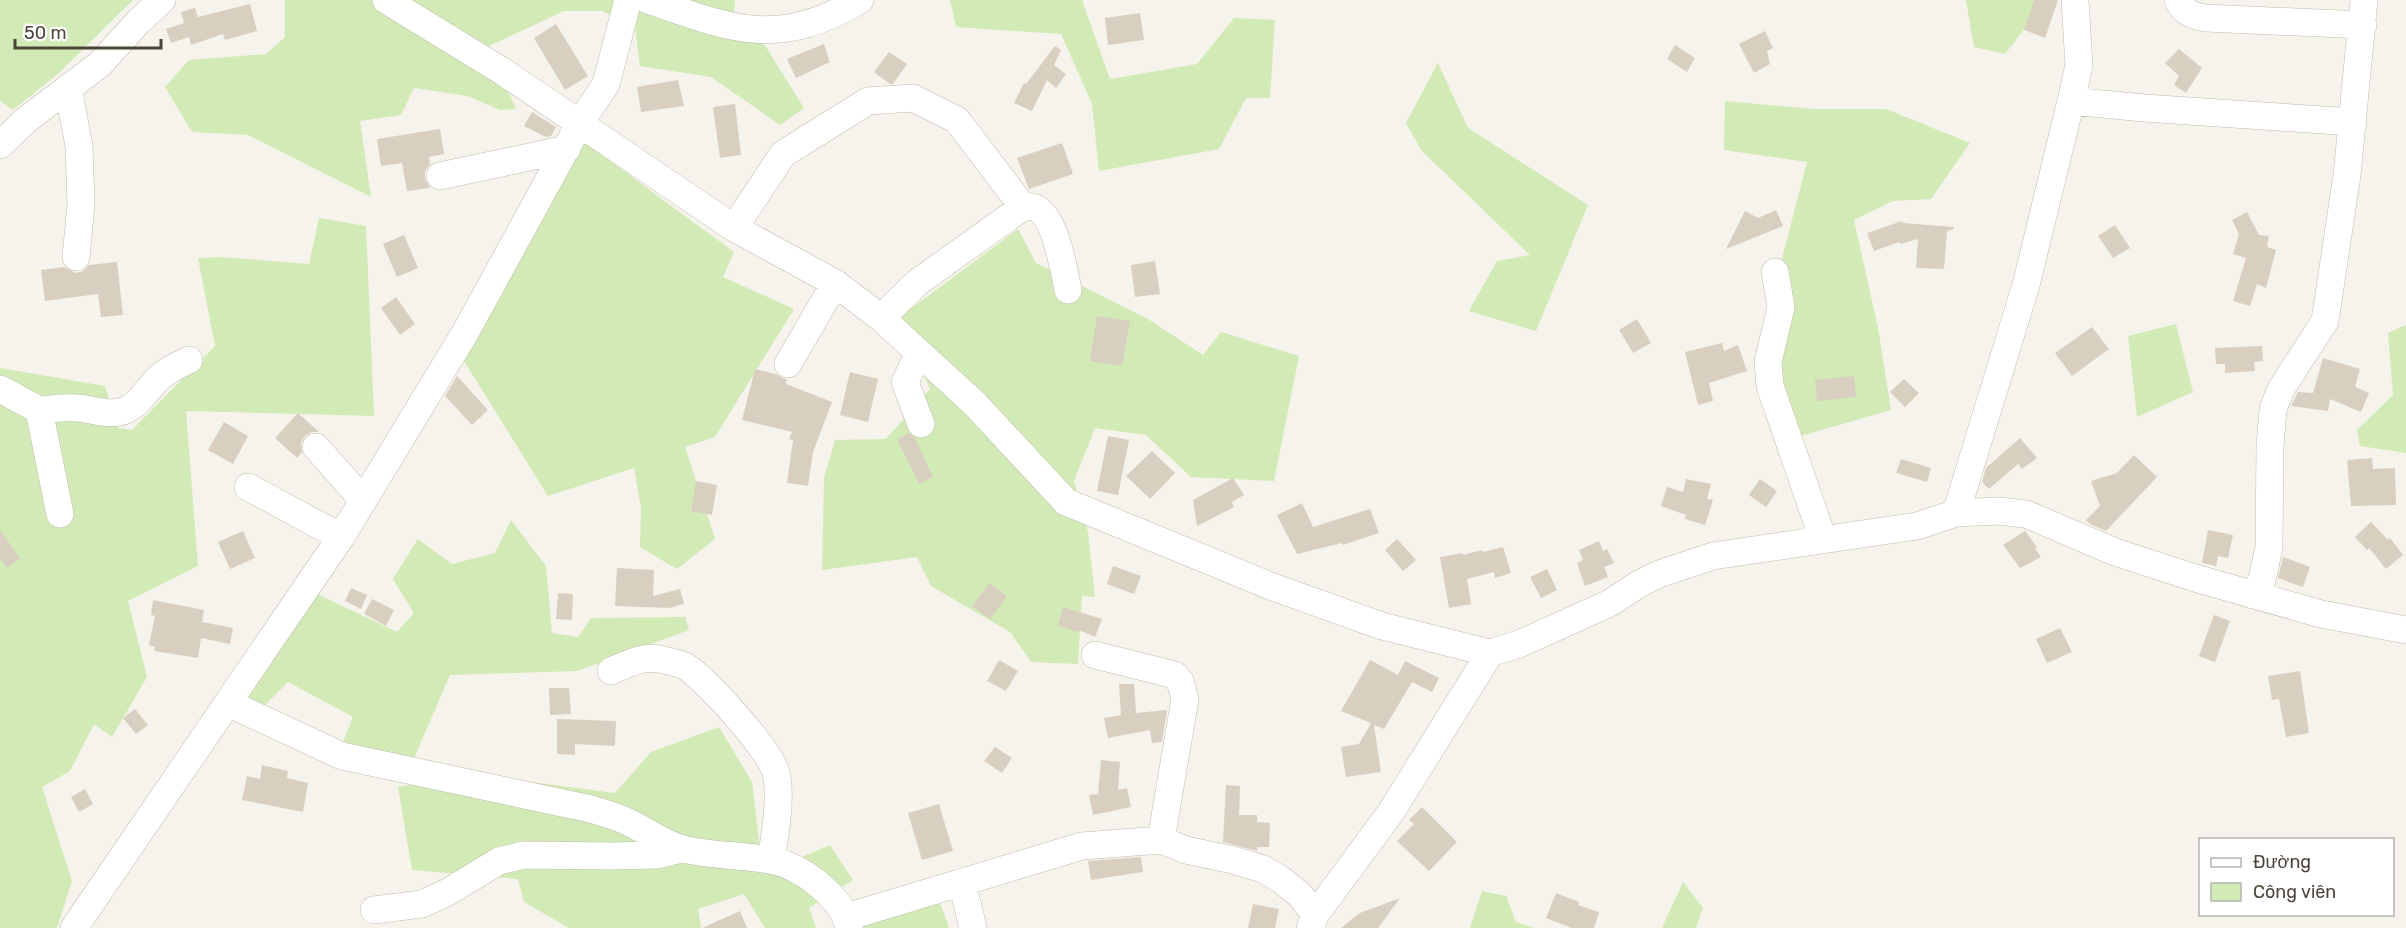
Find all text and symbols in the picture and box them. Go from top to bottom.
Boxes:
scale bar [15,12,160,50]
text: 50 m [24,22,67,44]
legend [2199,838,2394,916]
text: Đường [2253,851,2311,873]
text: Công viên [2253,881,2336,903]

